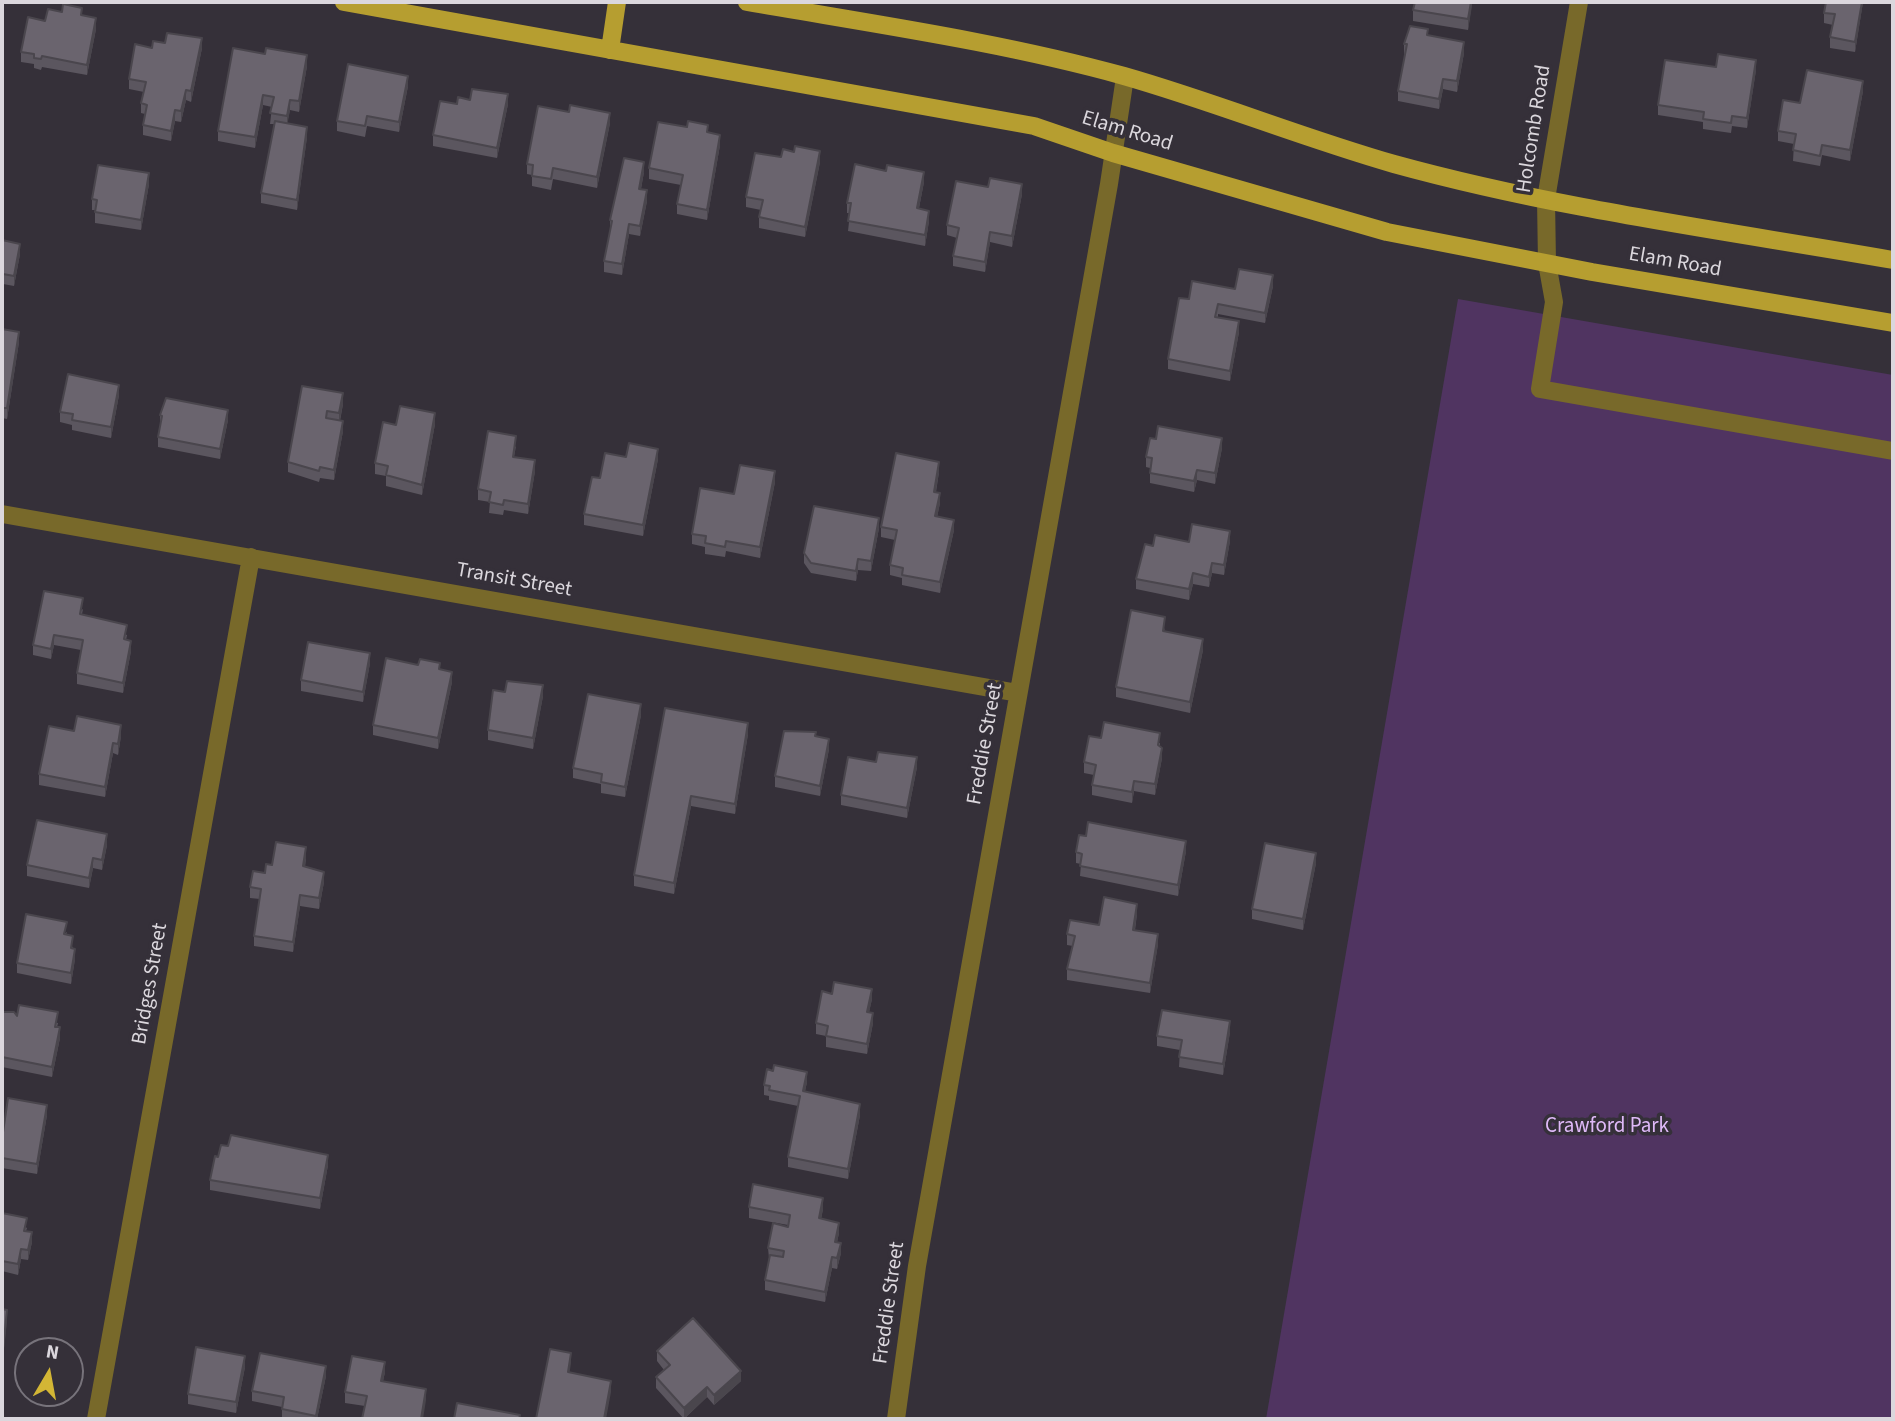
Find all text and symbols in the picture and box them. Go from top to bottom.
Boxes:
street label: Holcomb Road [1512,63,1558,195]
street label: Elam Road [1079,106,1175,158]
street label: Elam Road [1627,242,1723,284]
street label: Transit Street [454,558,574,604]
street label: Freddie Street [963,681,1009,807]
street label: Bridges Street [128,921,174,1047]
park label: Crawford Park [1545,1114,1669,1140]
street label: Freddie Street [869,1240,911,1366]
north arrow [14,1337,84,1407]
text: N [44,1338,61,1367]

